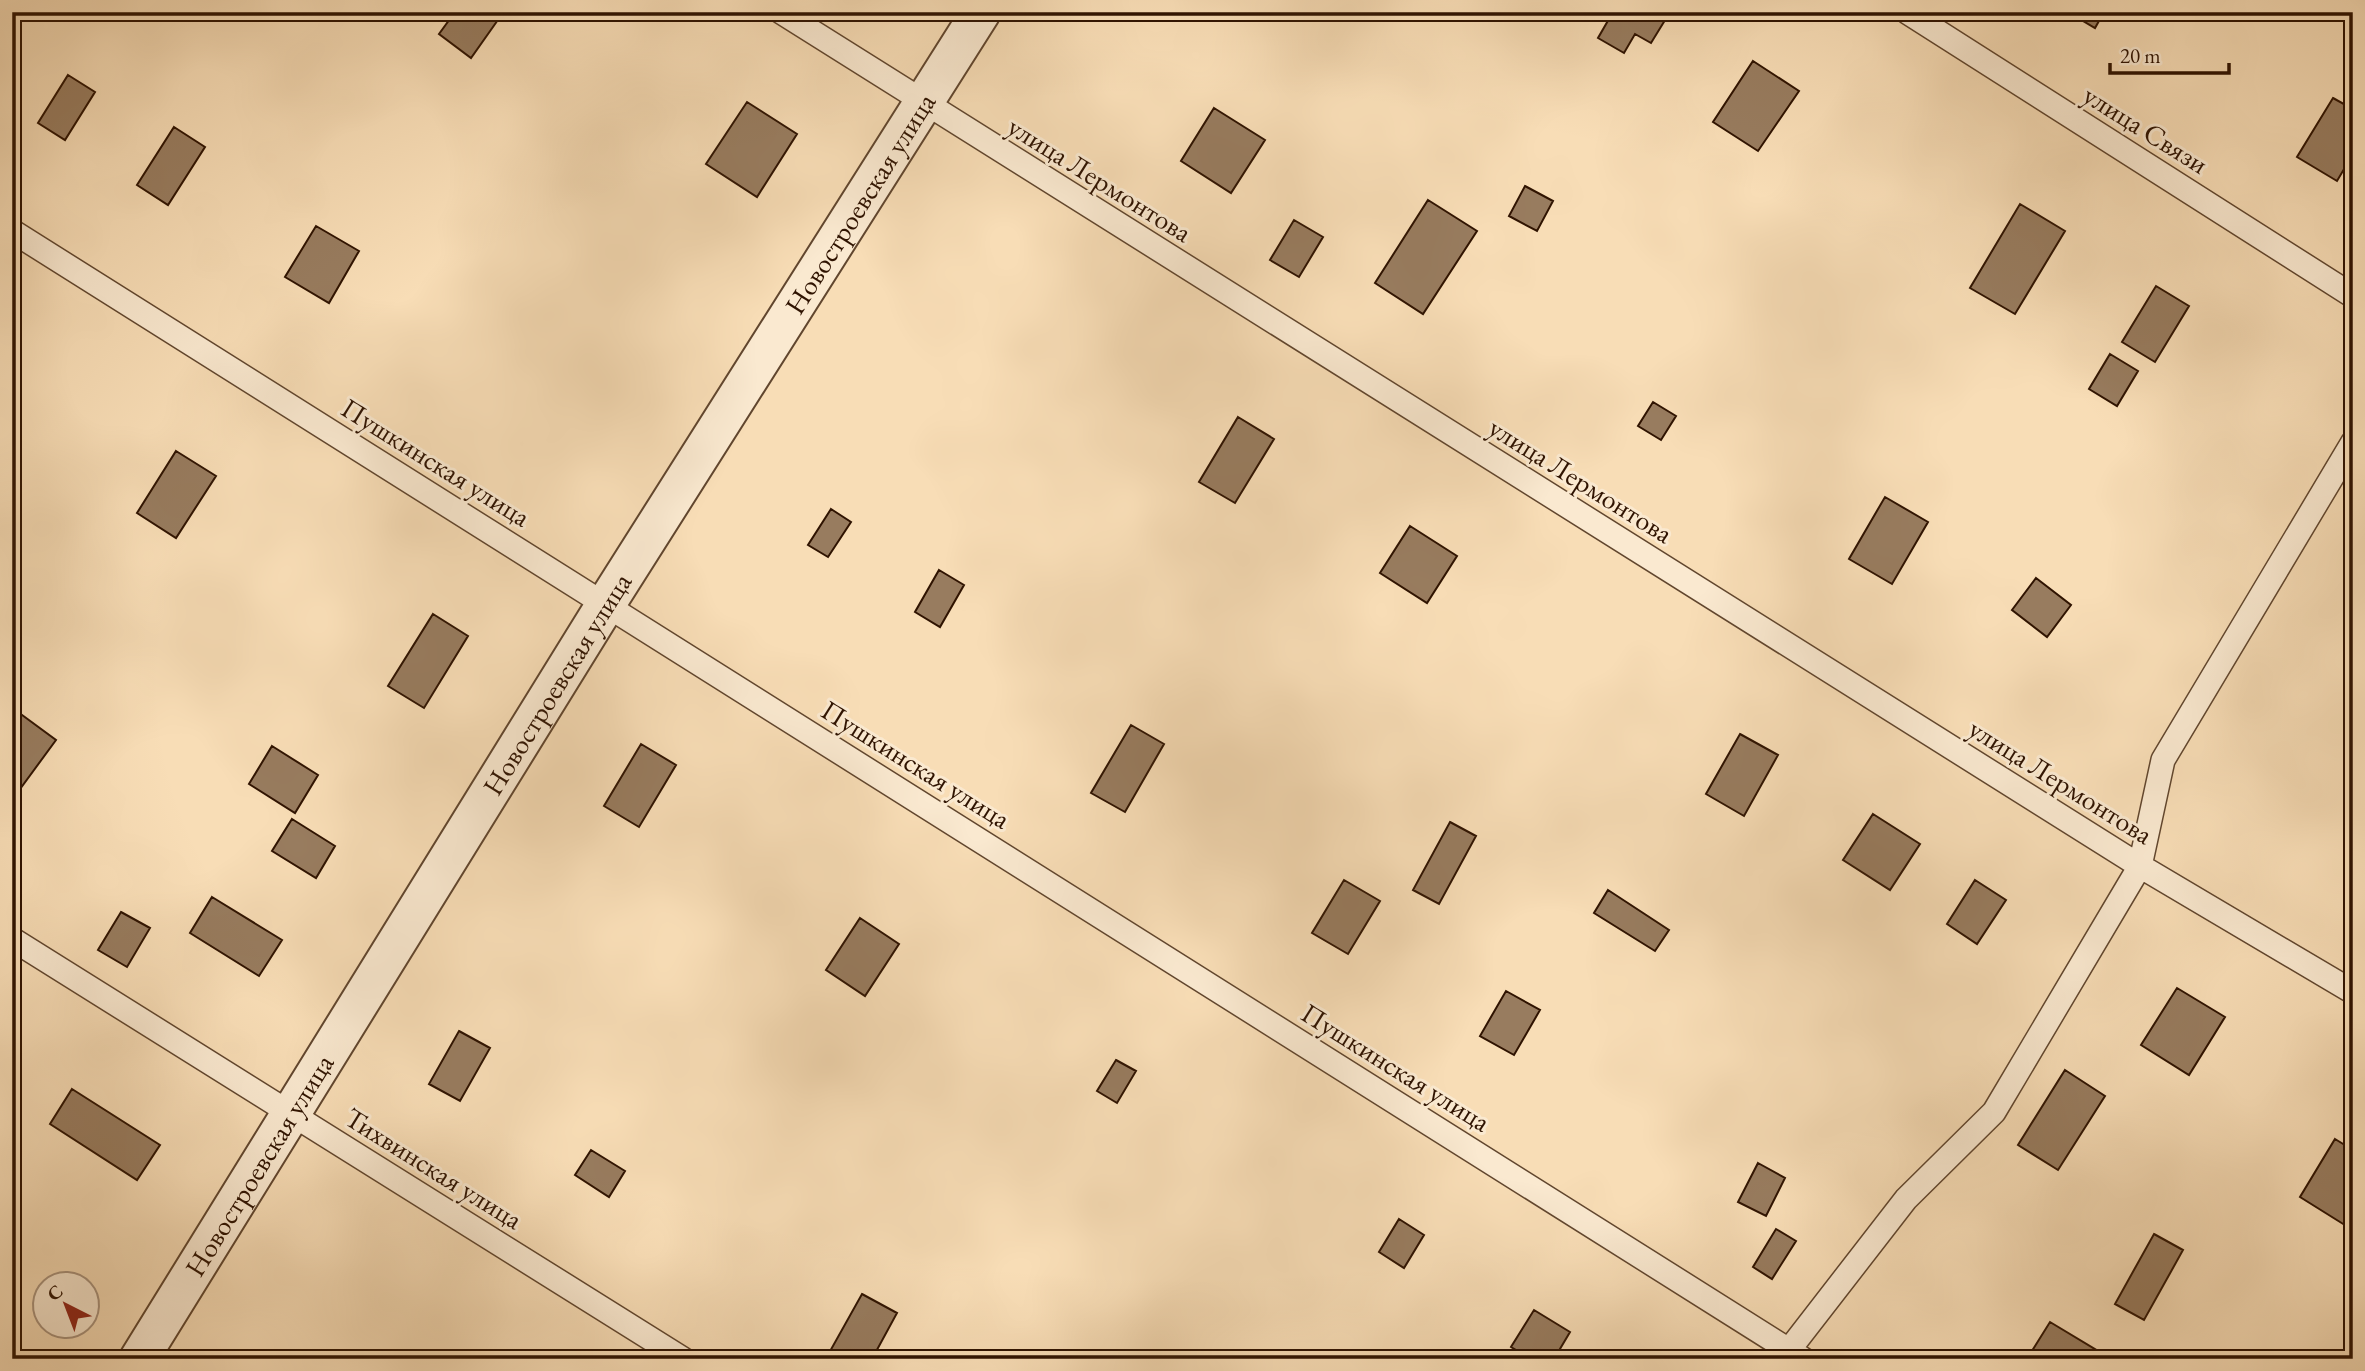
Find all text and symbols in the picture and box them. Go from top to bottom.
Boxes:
scale bar [2110,32,2228,76]
text: 20 m [2120,42,2161,69]
street label: улица Связи [2077,76,2215,182]
street label: Новостроевская улица [776,85,944,321]
street label: улица Лермонтова [1001,108,1199,250]
street label: Пушкинская улица [335,389,538,535]
street label: улица Лермонтова [1482,409,1680,551]
street label: Новостроевская улица [474,565,640,802]
street label: Пушкинская улица [815,691,1018,837]
street label: улица Лермонтова [1962,710,2160,852]
street label: Пушкинская улица [1295,994,1498,1140]
street label: Новостроевская улица [177,1046,342,1283]
street label: Тихвинская улица [339,1099,530,1237]
north arrow [32,1270,102,1340]
text: С [42,1279,68,1307]

